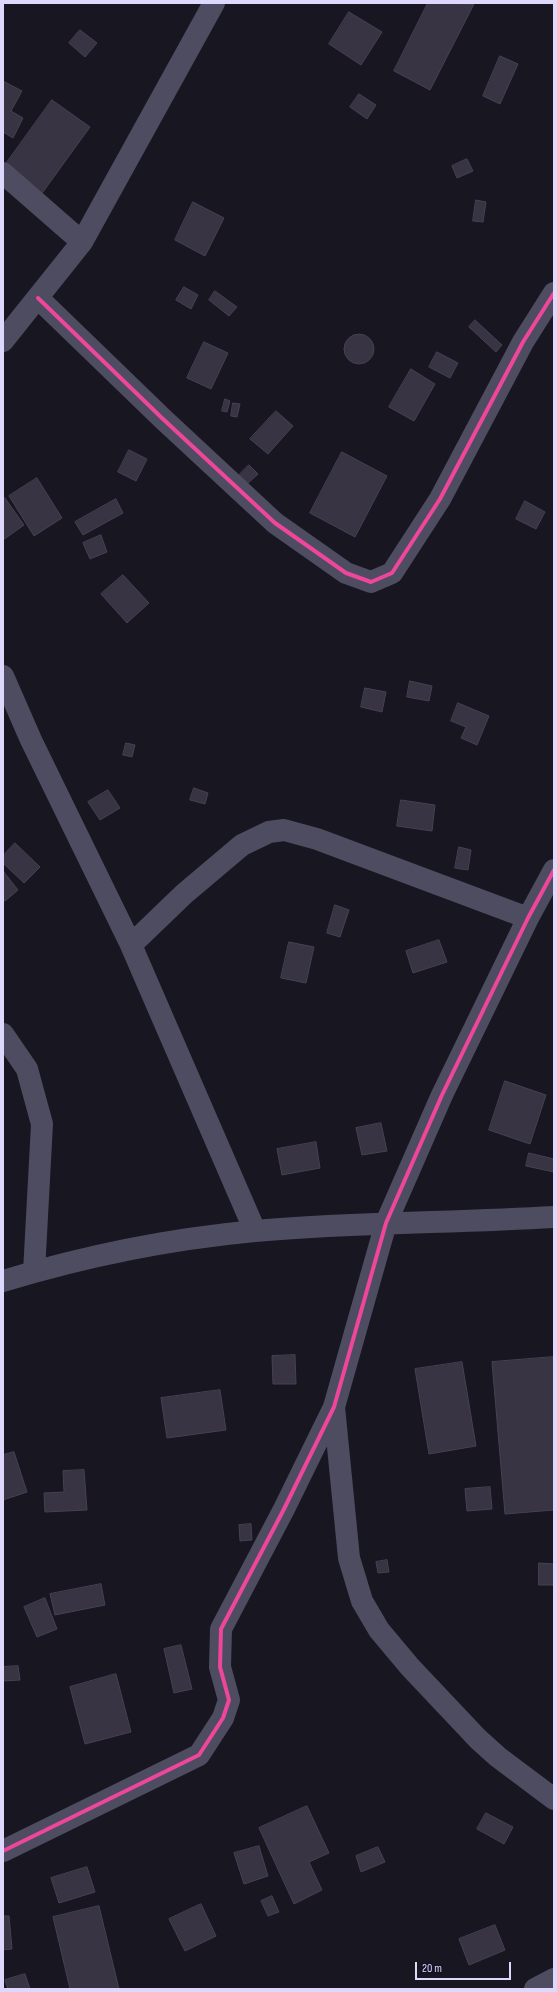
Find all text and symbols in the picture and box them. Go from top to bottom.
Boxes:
scale bar [417,1954,513,1980]
text: 20 m [422,1961,442,1976]

